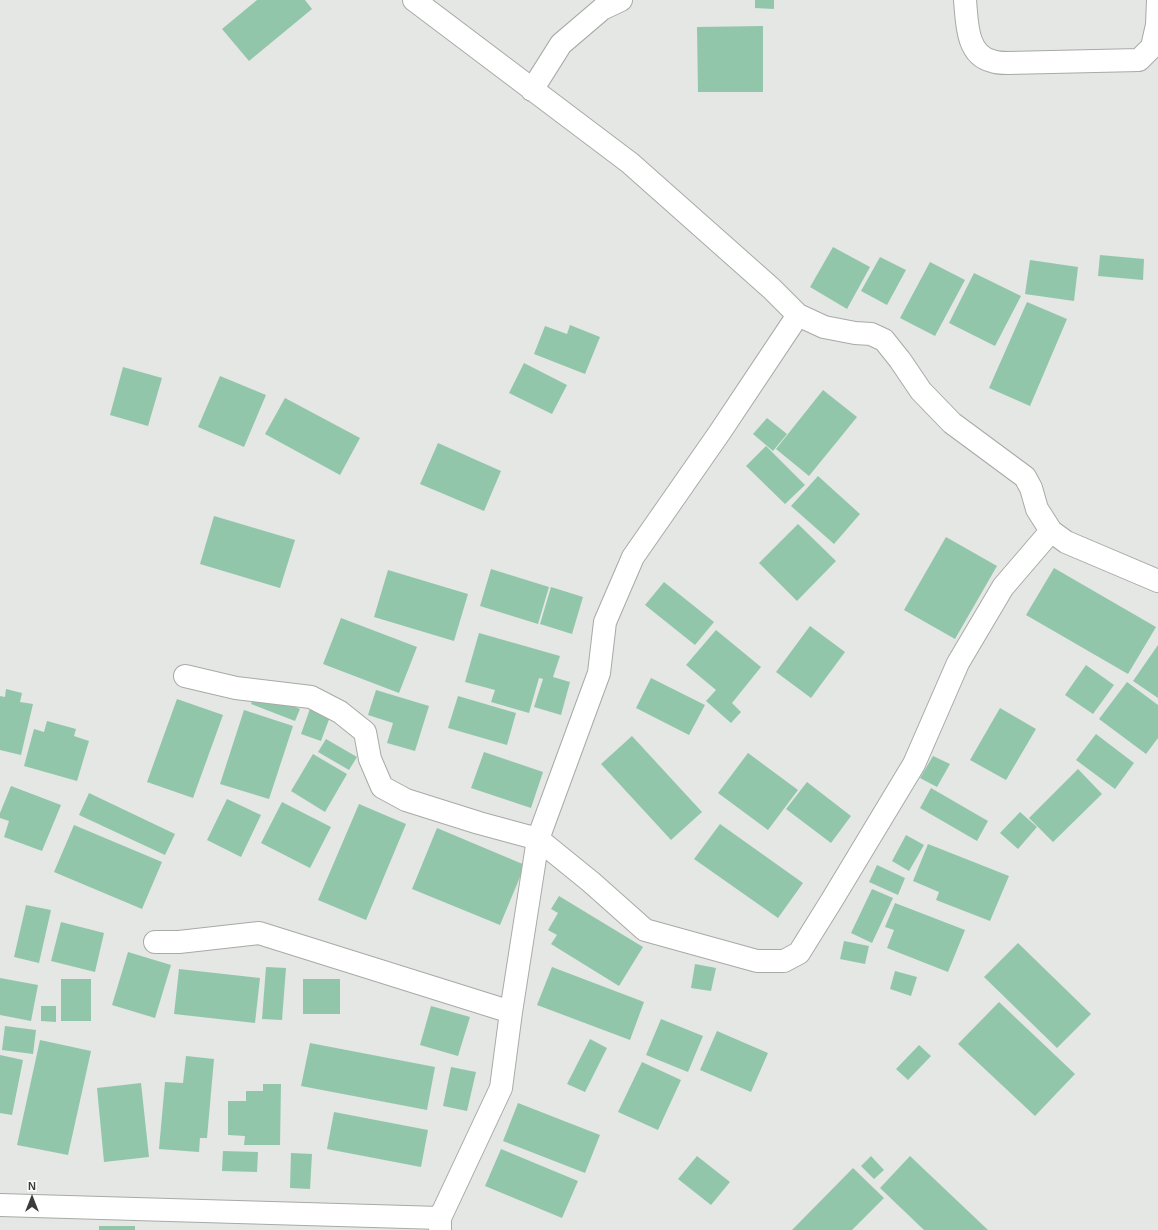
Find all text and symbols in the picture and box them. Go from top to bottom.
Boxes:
north arrow [12,1178,52,1218]
text: N [28,1180,36,1192]

